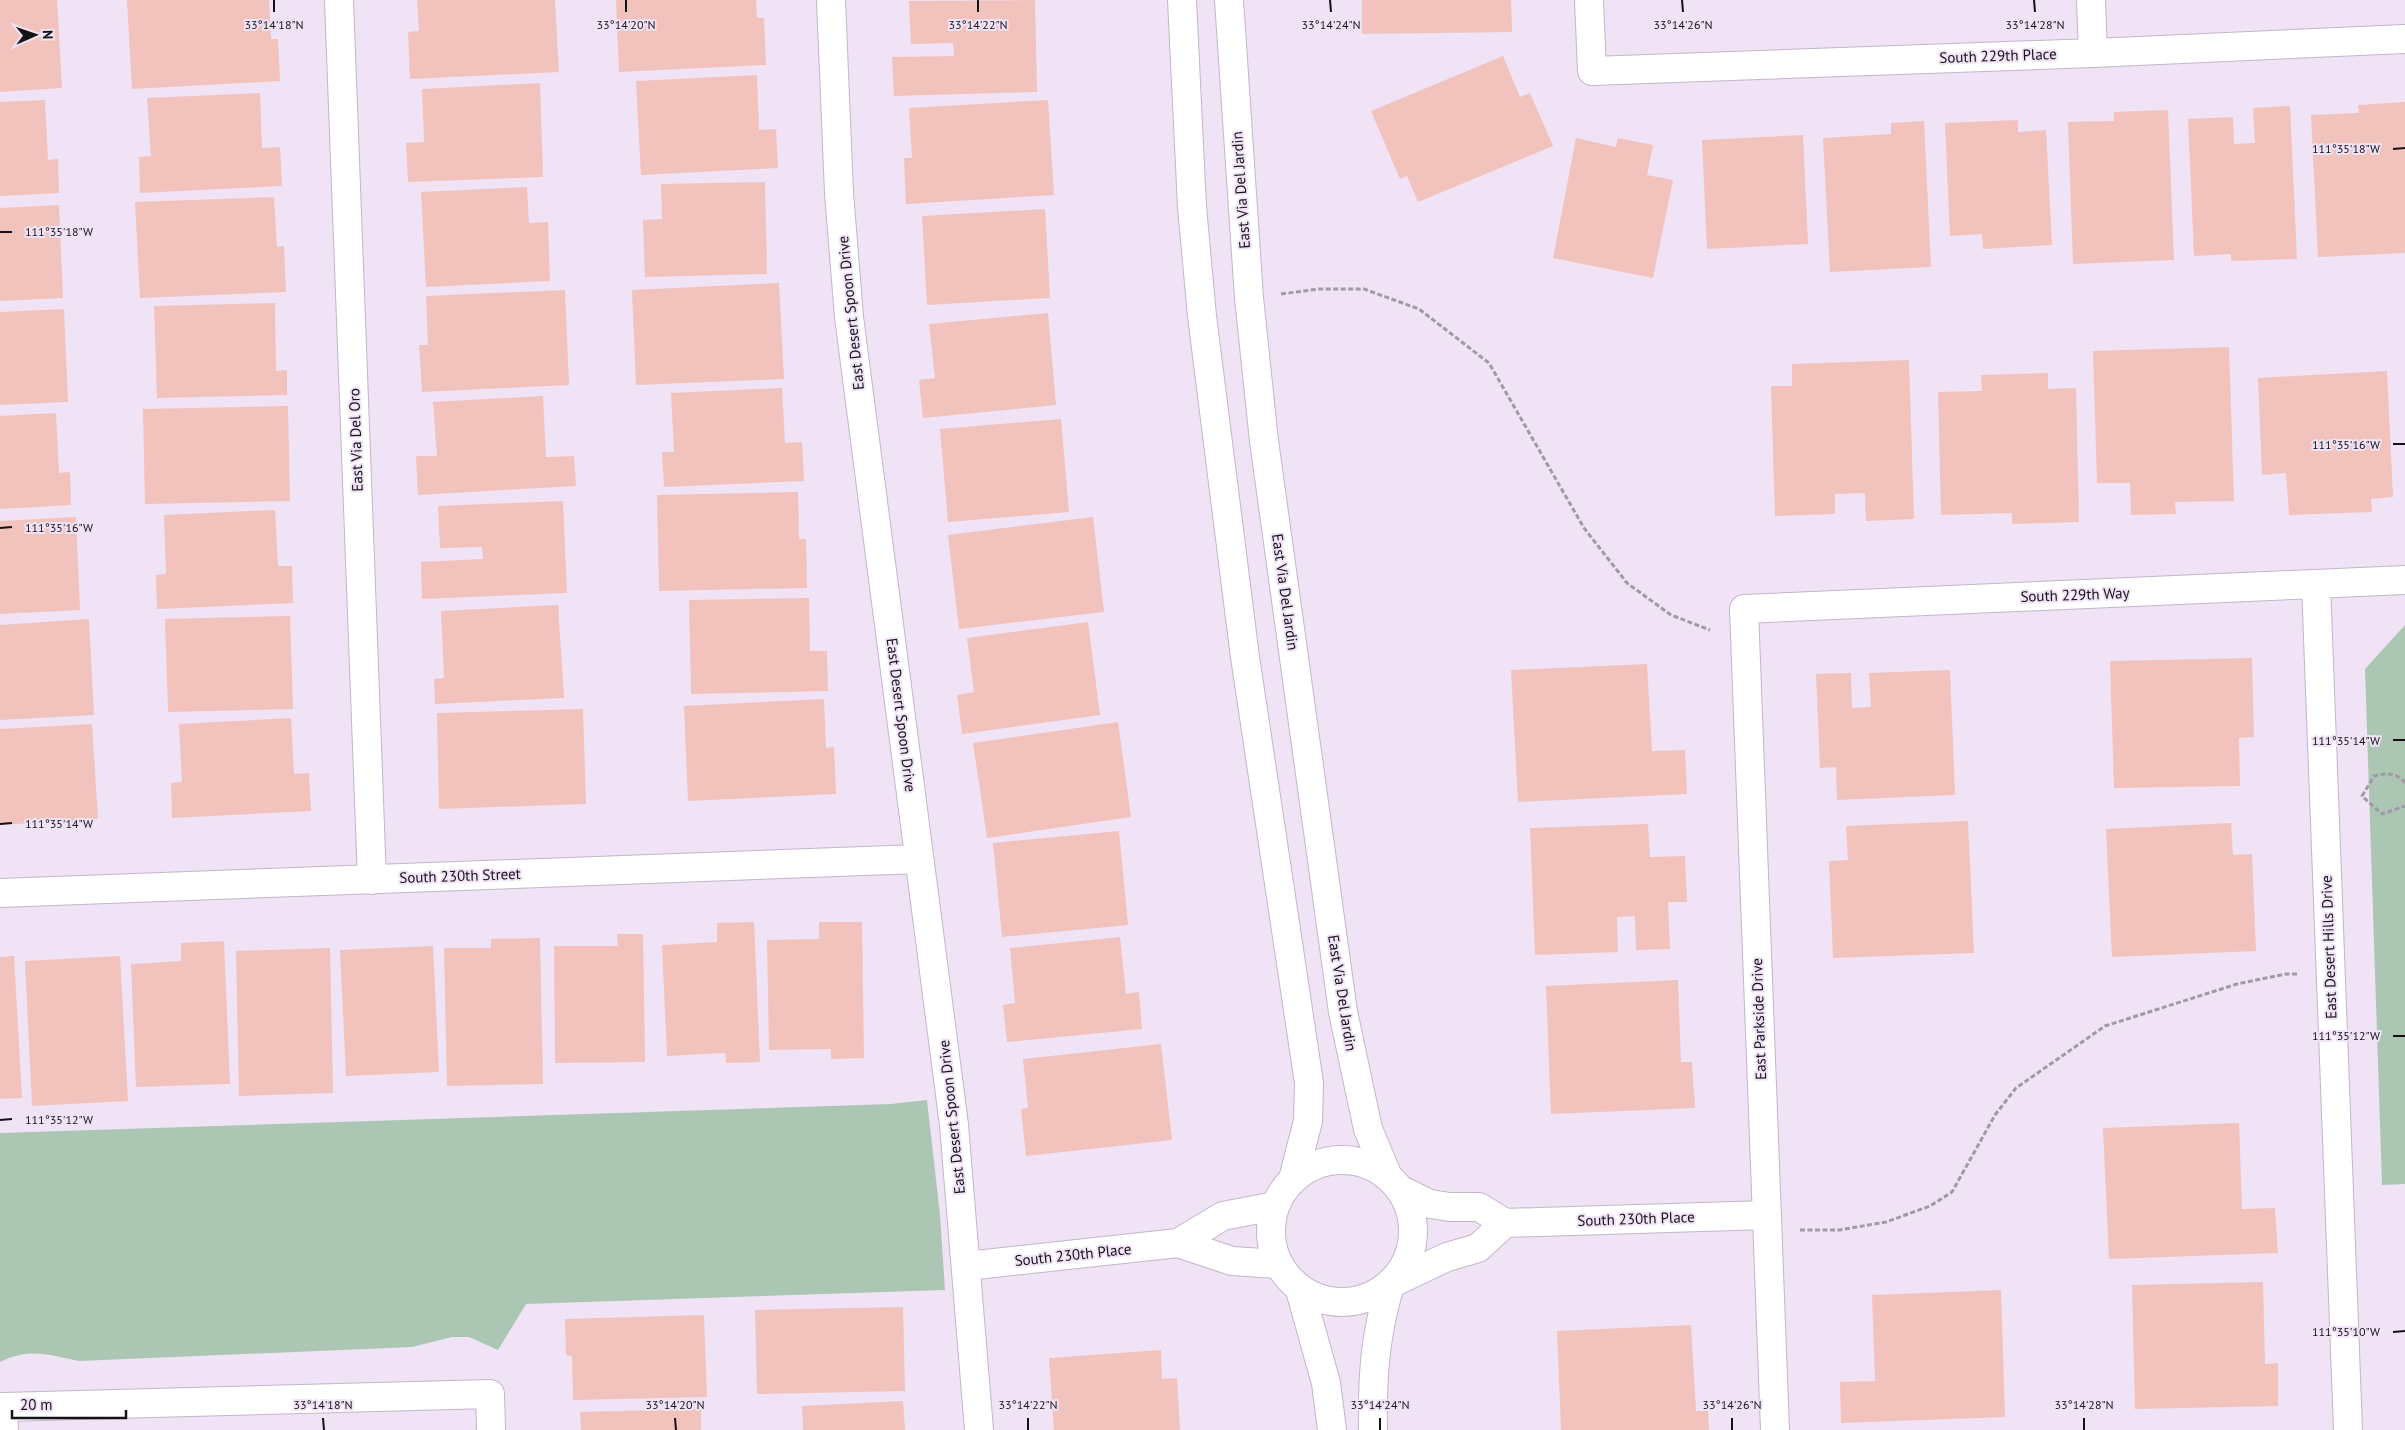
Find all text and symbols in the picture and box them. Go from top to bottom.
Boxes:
north arrow [10,10,60,60]
text: 33°14'18"N [244,17,304,32]
text: 33°14'20"N [596,17,656,32]
text: 33°14'22"N [948,17,1008,32]
text: 33°14'24"N [1301,17,1361,32]
text: 33°14'26"N [1653,17,1713,32]
text: 33°14'28"N [2005,17,2065,32]
text: N [39,30,57,39]
street label: South 229th Place [1939,44,2057,67]
street label: East Via Del Jardin [1227,131,1254,249]
text: 111°35'18"W [2312,141,2380,156]
text: 111°35'18"W [25,224,93,239]
street label: East Desert Spoon Drive [833,235,868,391]
street label: East Via Del Oro [344,388,367,492]
text: 111°35'16"W [2312,437,2380,452]
text: 111°35'16"W [25,520,93,535]
street label: East Via Del Jardin [1268,532,1303,651]
street label: South 229th Way [2020,583,2130,606]
street label: East Desert Spoon Drive [883,637,920,793]
text: 111°35'14"W [2312,733,2380,748]
text: 111°35'14"W [25,816,93,831]
street label: South 230th Street [399,864,521,887]
street label: East Desert Hills Drive [2316,875,2341,1019]
street label: East Via Del Jardin [1324,933,1361,1052]
street label: East Parkside Drive [1747,958,1770,1080]
text: 111°35'12"W [2312,1028,2380,1043]
street label: East Desert Spoon Drive [934,1039,969,1195]
text: 111°35'12"W [25,1112,93,1127]
street label: South 230th Place [1577,1207,1695,1230]
street label: South 230th Place [1014,1239,1132,1270]
text: 111°35'10"W [2312,1324,2380,1339]
scale bar [12,1388,126,1420]
text: 20 m [20,1395,53,1414]
text: 33°14'18"N [293,1397,353,1412]
text: 33°14'20"N [645,1397,705,1412]
text: 33°14'22"N [998,1397,1058,1412]
text: 33°14'24"N [1350,1397,1410,1412]
text: 33°14'26"N [1702,1397,1762,1412]
text: 33°14'28"N [2054,1397,2114,1412]

